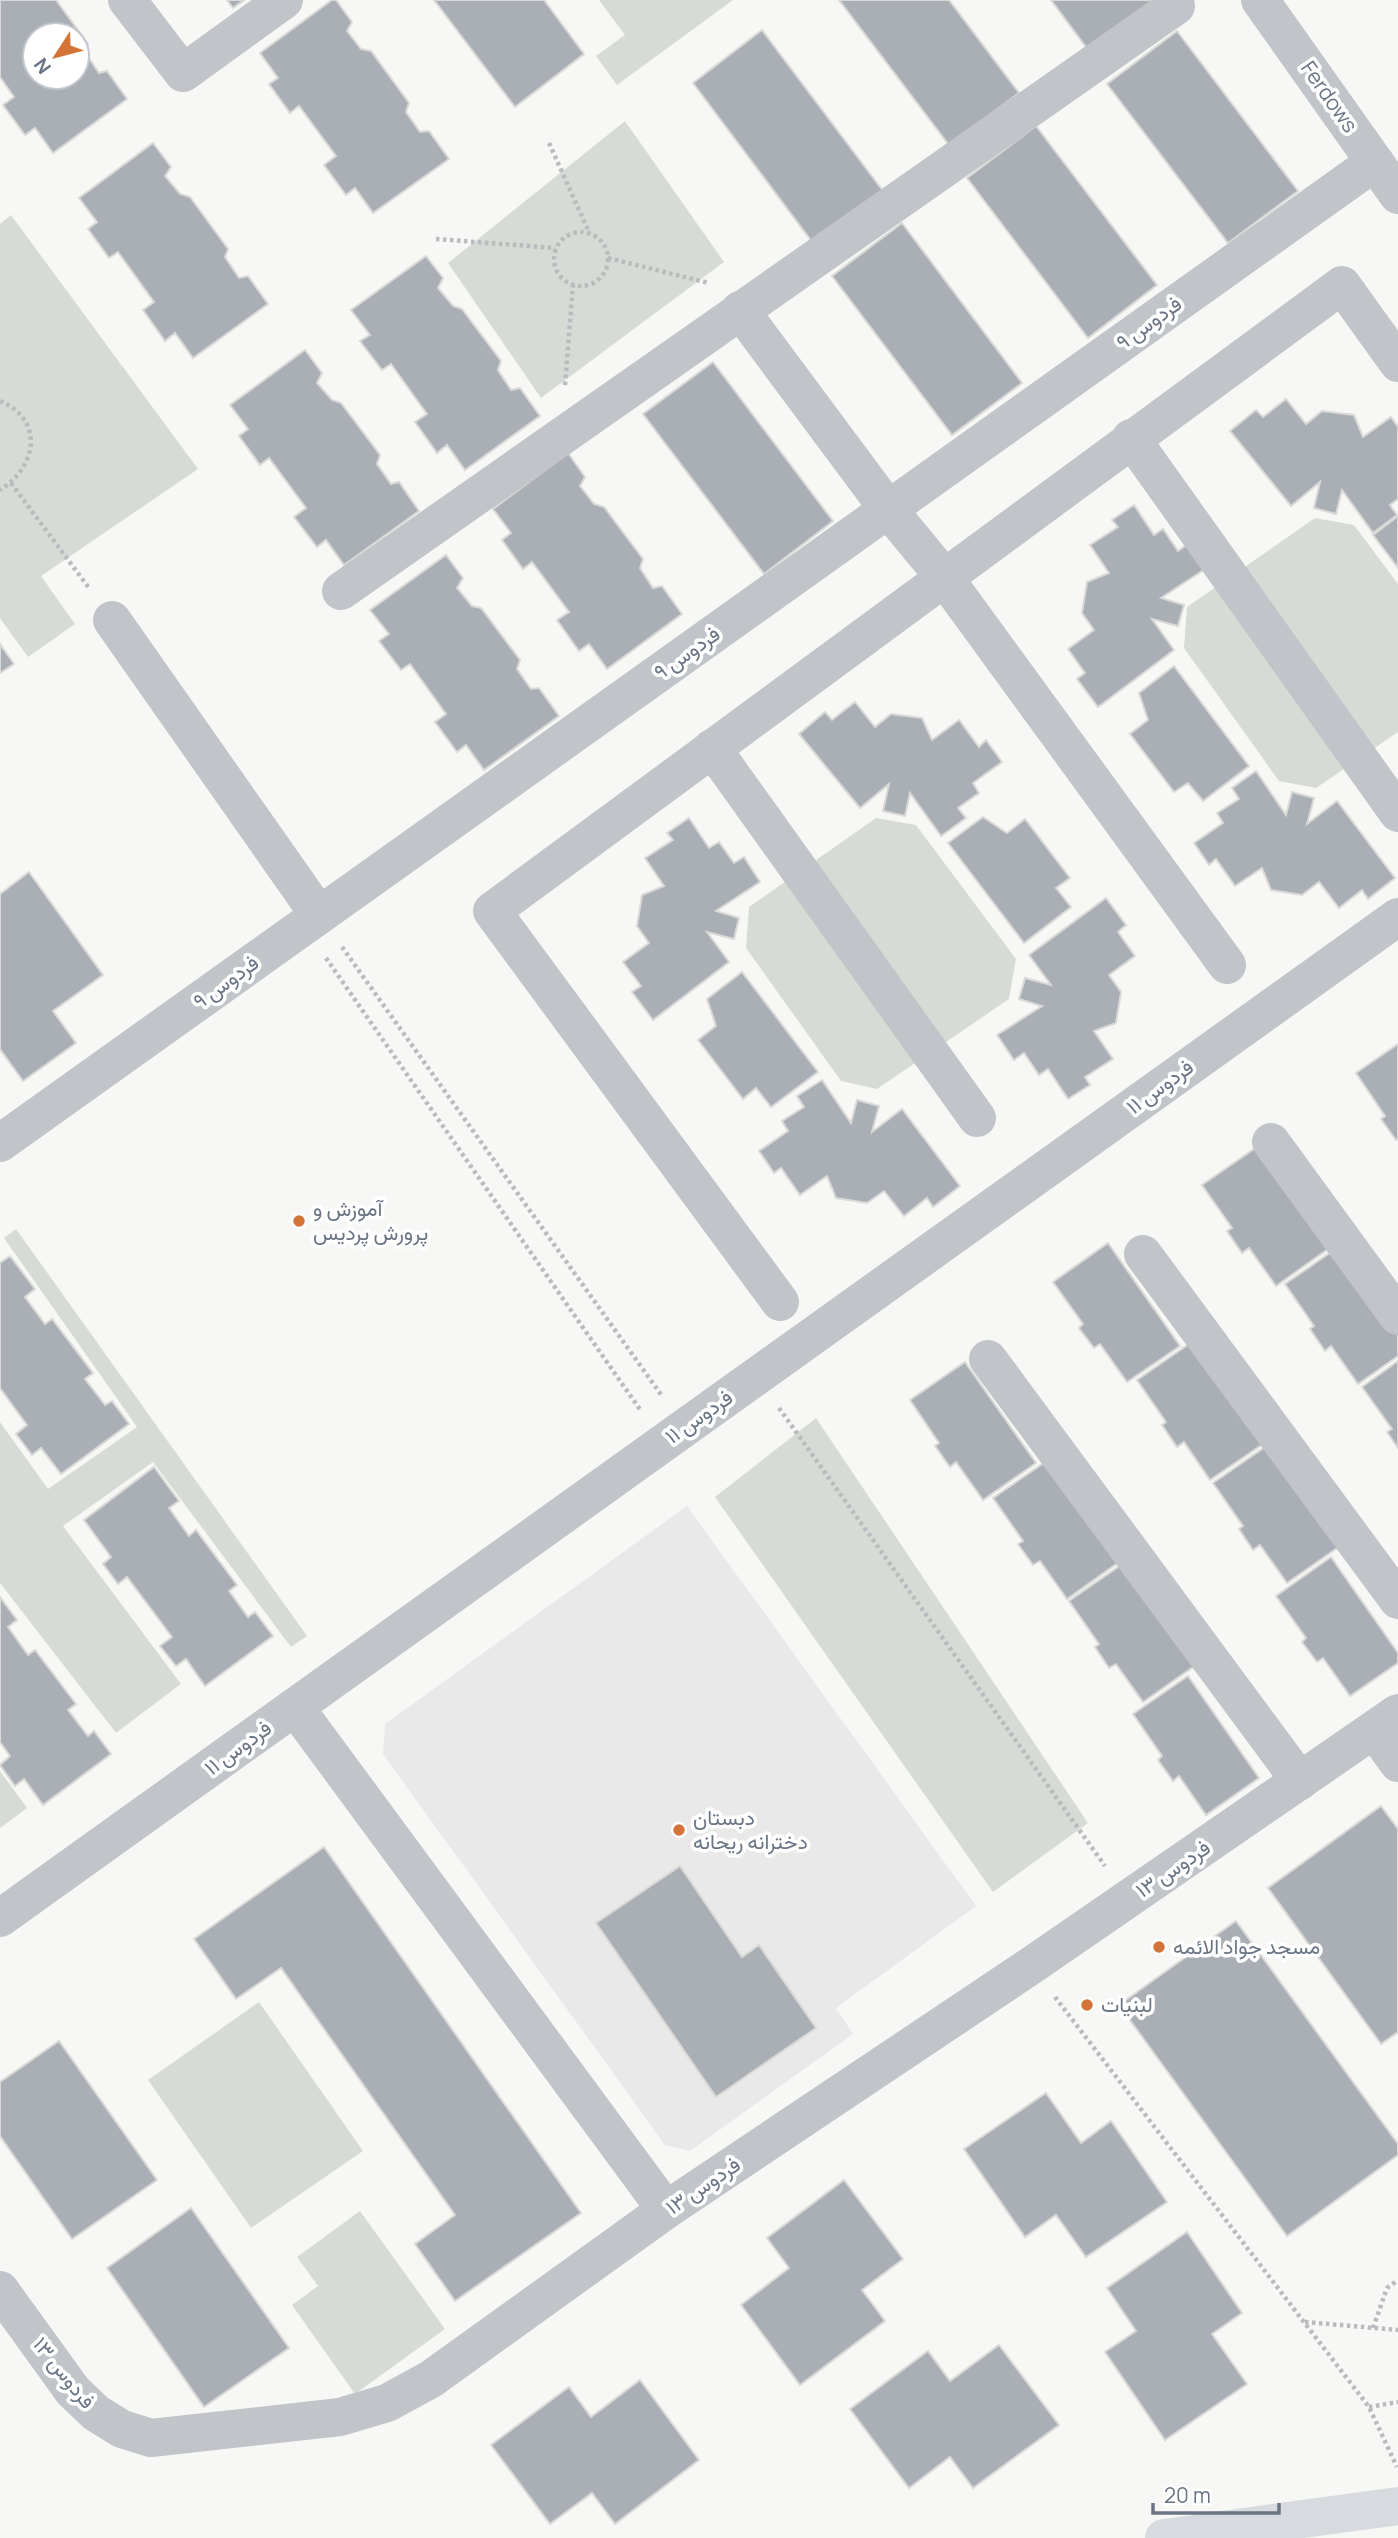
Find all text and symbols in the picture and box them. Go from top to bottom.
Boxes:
north arrow [21,21,91,91]
text: N [28,53,57,79]
street label: Ferdows [1295,55,1365,138]
street label: فردوس ۹ [1110,289,1187,355]
street label: فردوس ۹ [648,619,725,685]
street label: فردوس ۹ [187,948,264,1014]
street label: فردوس ۱۱ [1120,1052,1199,1120]
place label: آموزش و پرورش پردیس [313,1194,428,1247]
marker: آموزش و پرورش پردیس [291,1213,307,1229]
street label: فردوس ۱۱ [659,1383,738,1450]
street label: فردوس ۱۱ [198,1713,277,1781]
place label: دبستان دخترانه ریحانه [693,1803,808,1855]
marker: دبستان دخترانه ریحانه [671,1822,687,1838]
street label: فردوس ۱۳ [1130,1833,1215,1903]
place label: مسجد جواد الائمه [1173,1932,1320,1960]
marker: مسجد جواد الائمه [1151,1939,1167,1955]
place label: لبنیات [1101,1990,1153,2018]
marker: لبنیات [1079,1997,1095,2013]
street label: فردوس ۱۳ [660,2150,745,2220]
street label: فردوس ۱۳ [27,2331,102,2414]
scale bar [1153,2472,1279,2516]
text: 20 m [1164,2481,1211,2509]

